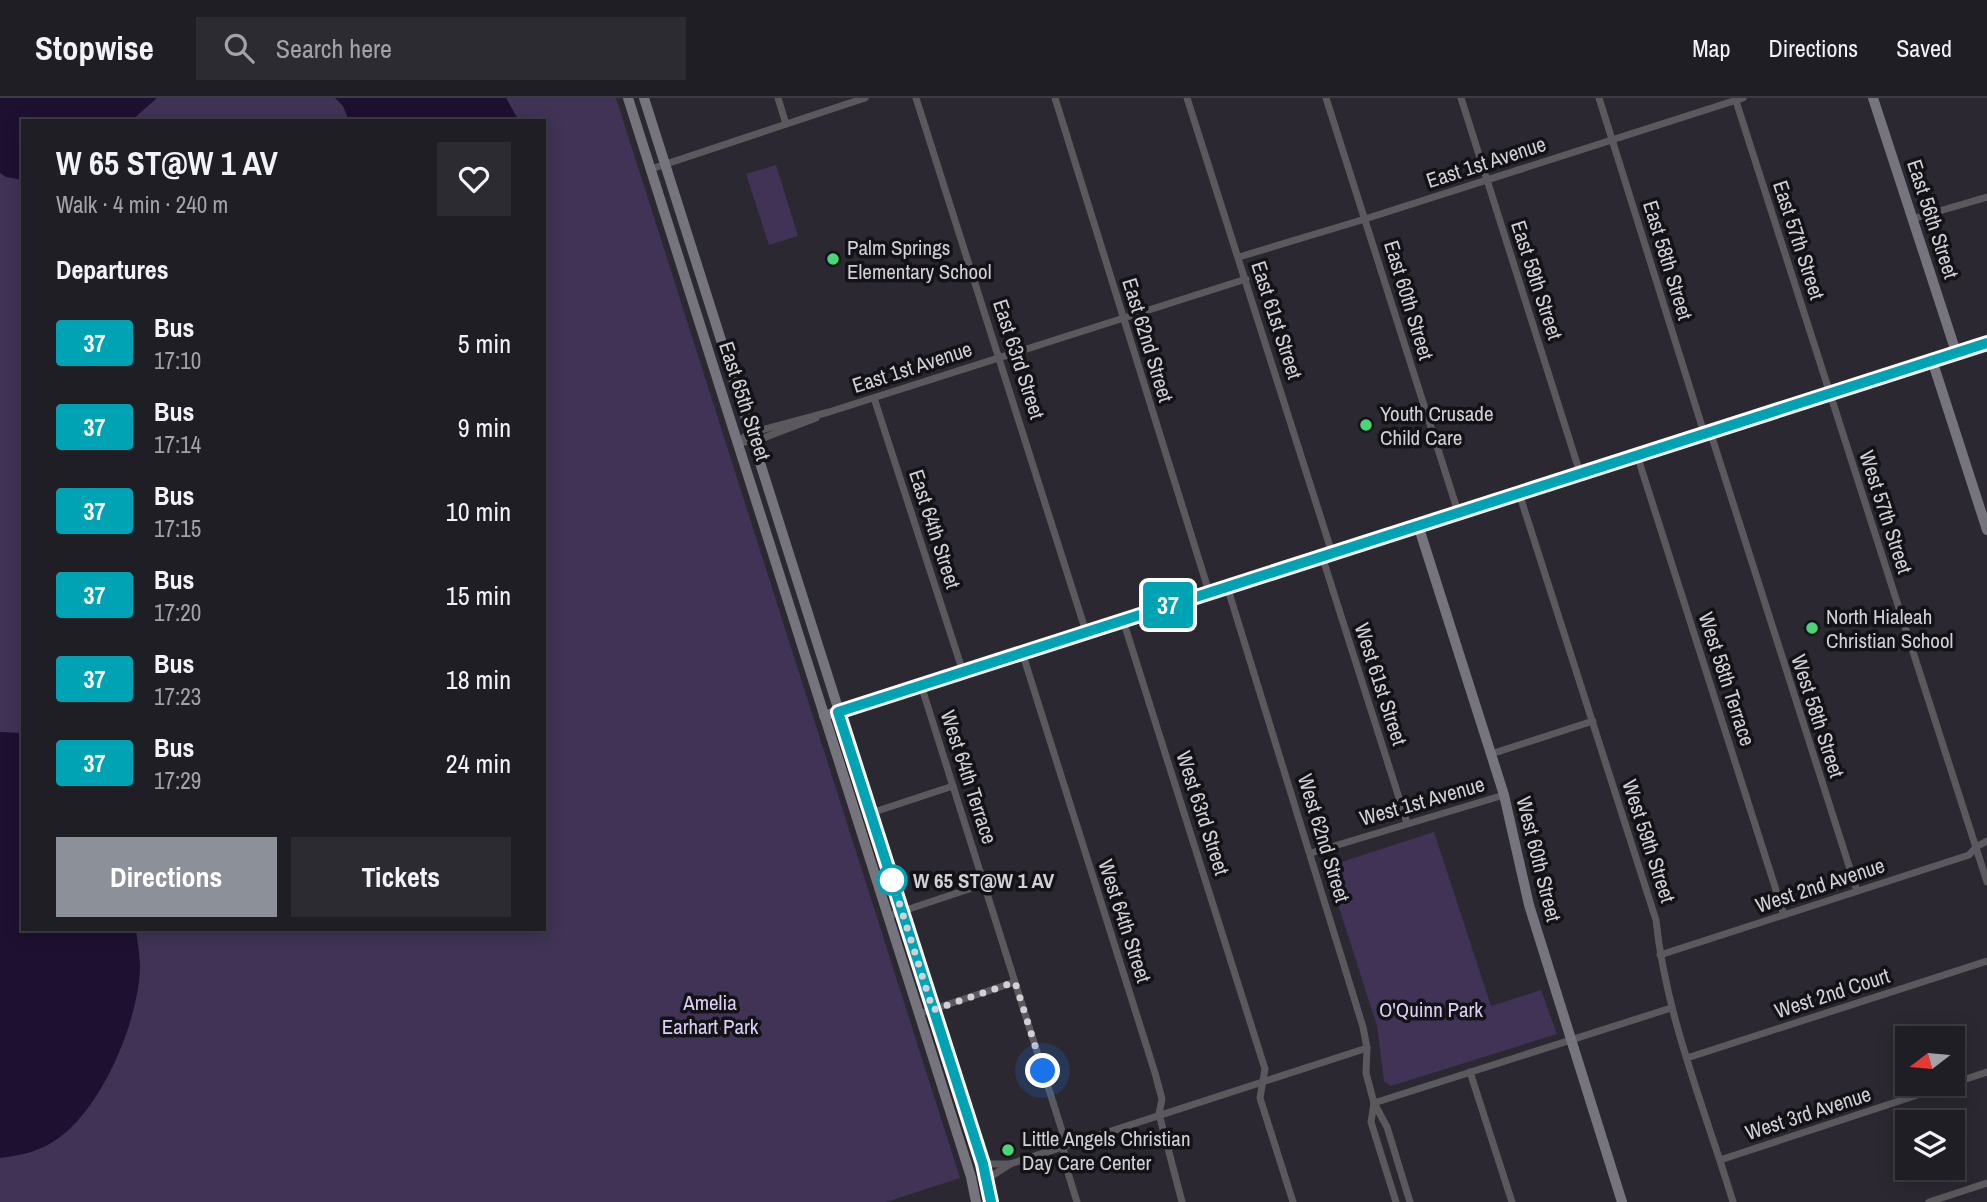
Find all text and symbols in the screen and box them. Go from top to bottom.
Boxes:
search box [196,17,686,80]
text: Stopwise [35,26,154,70]
icon: search [220,29,258,67]
text: Search here [276,31,392,66]
text: Map [1692,32,1730,64]
text: Directions [1768,32,1858,64]
text: Saved [1896,32,1952,64]
street label: East 1st Avenue [1422,129,1550,195]
text: W 65 ST@W 1 AV [56,141,278,185]
button: heart [437,142,511,216]
street label: East 56th Street [1900,156,1966,282]
street label: East 57th Street [1766,177,1832,303]
text: Walk · 4 min · 240 m [56,189,228,220]
street label: East 58th Street [1636,197,1700,323]
street label: East 59th Street [1504,217,1570,343]
place label: Palm Springs Elementary School [847,233,992,286]
street label: East 60th Street [1377,237,1441,363]
marker: Palm Springs Elementary School [825,251,841,267]
text: Departures [56,252,169,287]
street label: East 61st Street [1244,257,1310,383]
street label: East 62nd Street [1115,274,1181,406]
street label: East 63rd Street [986,295,1052,423]
text: Bus [154,310,194,345]
text: 5 min [458,326,511,361]
text: 37 [84,327,105,359]
street label: East 1st Avenue [848,334,976,400]
street label: East 65th Street [712,338,778,464]
text: 17:10 [154,345,201,376]
text: Bus [154,394,194,429]
place label: Youth Crusade Child Care [1380,399,1494,452]
text: 9 min [458,410,511,445]
text: 37 [84,411,105,443]
marker: Youth Crusade Child Care [1358,417,1374,433]
text: 17:14 [154,429,201,460]
street label: West 57th Street [1852,447,1920,578]
street label: East 64th Street [902,466,968,592]
text: Bus [154,478,194,513]
text: 10 min [446,494,511,529]
text: 37 [84,495,105,527]
text: 17:15 [154,513,201,544]
text: Bus [154,562,194,597]
text: 15 min [446,578,511,613]
text: 37 [84,579,105,611]
line badge: 37 [1136,582,1200,628]
text: 37 [1157,589,1179,621]
text: 17:20 [154,597,201,628]
place label: North Hialeah Christian School [1826,602,1953,655]
street label: West 58th Terrace [1692,608,1762,750]
street label: West 61st Street [1348,619,1414,749]
marker: North Hialeah Christian School [1804,620,1820,636]
text: Bus [154,646,194,681]
street label: West 58th Street [1784,651,1852,782]
text: 18 min [446,662,511,697]
text: 37 [84,663,105,695]
text: 17:23 [154,681,201,712]
street label: West 64th Terrace [934,706,1004,848]
text: Bus [154,730,194,765]
text: 24 min [446,746,511,781]
text: 37 [84,747,105,779]
street label: West 63rd Street [1169,747,1237,879]
text: 17:29 [154,765,201,796]
street label: West 1st Avenue [1356,769,1488,833]
street label: West 62nd Street [1291,770,1357,906]
street label: West 59th Street [1615,776,1683,907]
street label: West 60th Street [1509,793,1569,925]
button: Directions [56,837,277,917]
button: Tickets [291,837,511,917]
street label: West 2nd Avenue [1752,850,1888,920]
street label: West 64th Street [1091,856,1159,987]
marker: W 65 ST@W 1 AV [877,865,907,895]
place label: W 65 ST@W 1 AV [913,866,1055,895]
street label: West 2nd Court [1771,961,1893,1025]
park label: Amelia Earhart Park [662,988,759,1041]
park label: O'Quinn Park [1379,995,1483,1024]
north arrow [1895,1026,1965,1096]
map controls [1895,1026,1965,1180]
your location [1025,1053,1060,1088]
street label: West 3rd Avenue [1741,1079,1875,1147]
button: layers [1895,1110,1965,1180]
place label: Little Angels Christian Day Care Center [1022,1124,1190,1177]
marker: Little Angels Christian Day Care Center [1000,1142,1016,1158]

